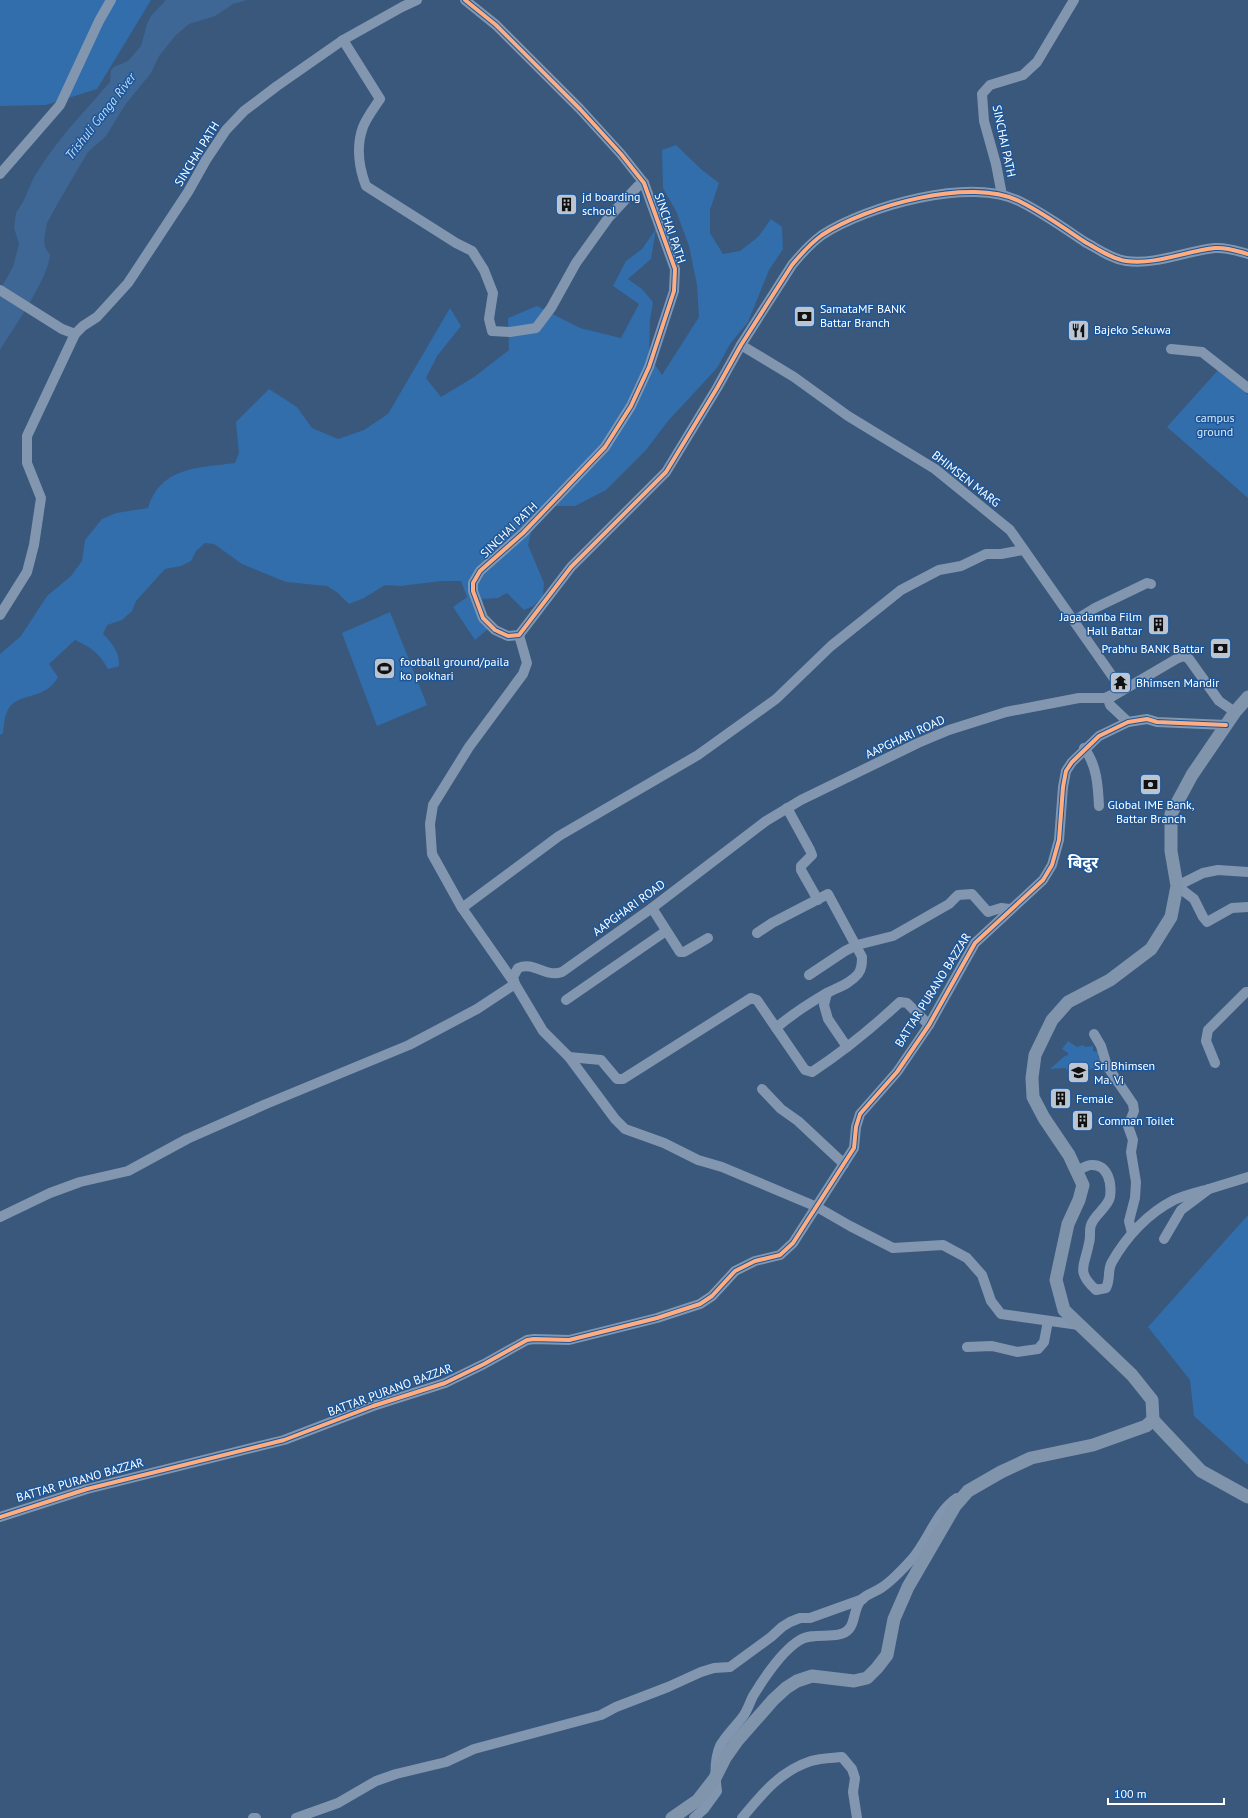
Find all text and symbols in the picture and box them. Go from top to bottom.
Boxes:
water label: Trishuli Ganga River [61,69,140,163]
street label: SINCHAI PATH [990,103,1019,178]
street label: SINCHAI PATH [171,119,222,189]
place label: jd boarding school [582,189,641,218]
building icon: jd boarding school [553,191,579,217]
street label: SINCHAI PATH [651,191,690,265]
place label: SamataMF BANK Battar Branch [820,301,906,330]
bank icon: SamataMF BANK Battar Branch [791,303,817,329]
restaurant icon: Bajeko Sekuwa [1066,317,1092,343]
place label: Bajeko Sekuwa [1094,322,1171,337]
park label: campus ground [1195,410,1235,439]
street label: BHIMSEN MARG [929,447,1003,510]
street label: SINCHAI PATH [477,499,540,561]
place label: Jagadamba Film Hall Battar [1059,609,1142,638]
building icon: Jagadamba Film Hall Battar [1145,611,1171,637]
bank icon: Prabhu BANK Battar [1207,636,1233,662]
place label: Prabhu BANK Battar [1102,641,1204,656]
place label: football ground/paila ko pokhari [400,654,509,683]
sports icon: football ground/paila ko pokhari [371,656,397,682]
temple icon: Bhimsen Mandir [1108,670,1134,696]
place label: Bhimsen Mandir [1136,675,1219,690]
street label: AAPGHARI ROAD [863,711,947,762]
bank icon: Global IME Bank, Battar Branch [1138,771,1164,797]
place label: Global IME Bank, Battar Branch [1107,797,1195,826]
district label: बिदुर [1068,852,1099,873]
street label: AAPGHARI ROAD [589,876,668,939]
street label: BATTAR PURANO BAZZAR [891,930,974,1050]
place label: Sri Bhimsen Ma. Vi [1094,1058,1155,1087]
school or university icon: Sri Bhimsen Ma. Vi [1065,1060,1091,1086]
building icon: Female [1048,1086,1074,1112]
place label: Female [1076,1091,1114,1106]
building icon: Comman Toilet [1069,1108,1095,1134]
place label: Comman Toilet [1098,1113,1174,1128]
street label: BATTAR PURANO BAZZAR [325,1360,454,1419]
street label: BATTAR PURANO BAZZAR [14,1454,145,1505]
scale bar [1108,1780,1224,1806]
text: 100 m [1114,1786,1147,1801]

